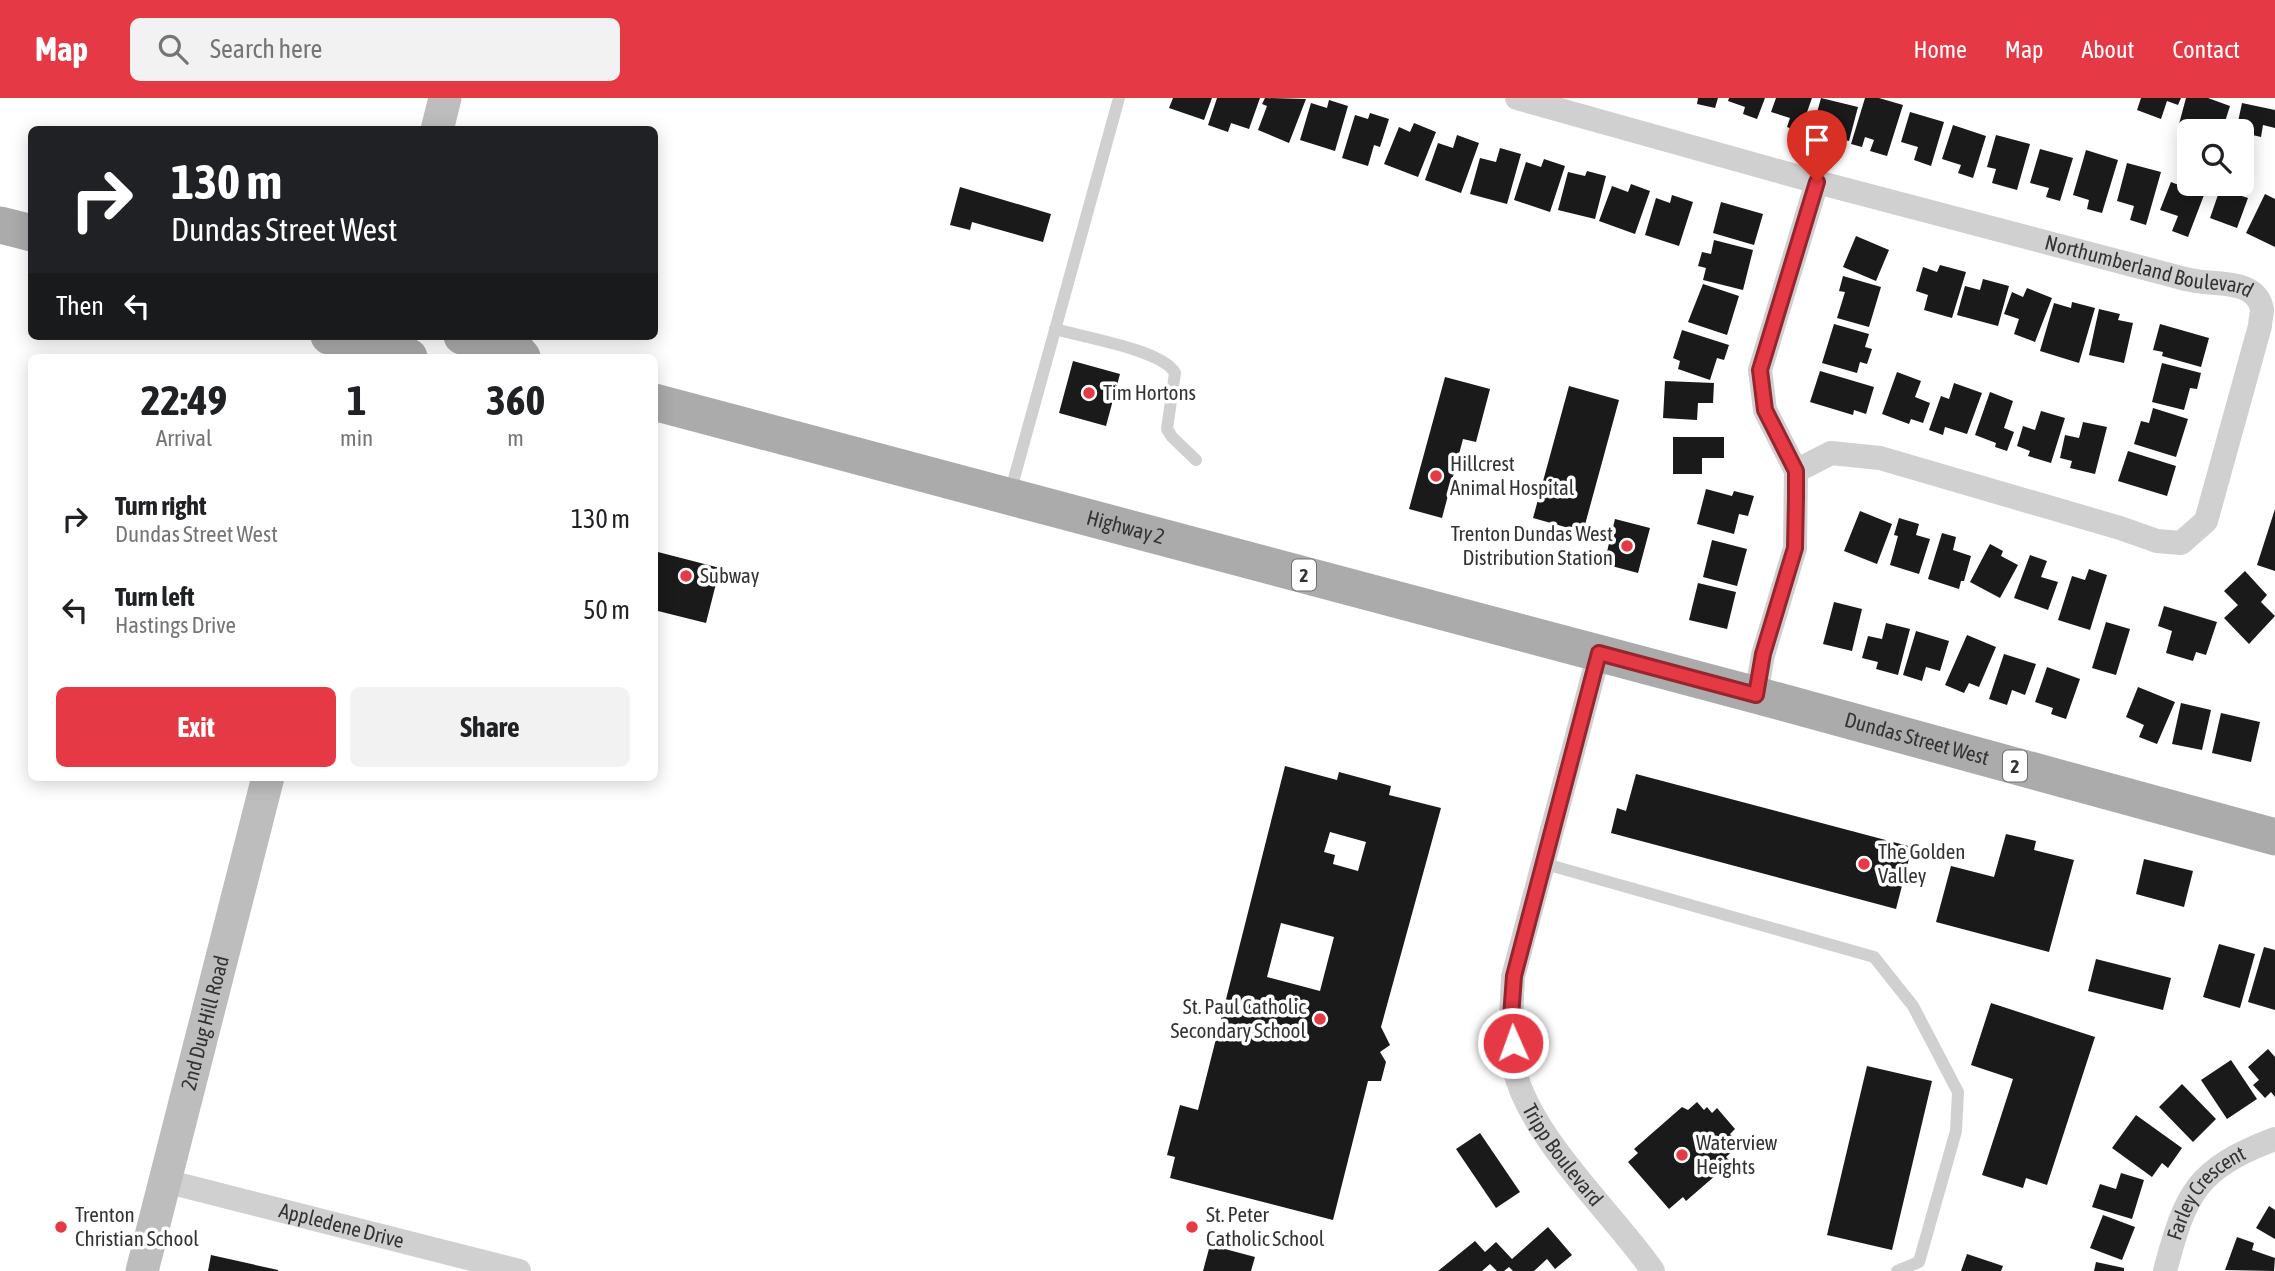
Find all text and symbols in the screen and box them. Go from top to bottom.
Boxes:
search box [130,18,620,81]
text: Map [35,30,88,68]
icon: search [154,30,192,68]
text: Search here [210,34,322,64]
text: Home [1913,36,1967,63]
text: Map [2005,36,2043,63]
text: About [2081,36,2134,63]
text: Contact [2172,36,2240,63]
pin [1787,110,1847,182]
map controls [2177,119,2254,196]
button: search [2177,119,2254,196]
icon: arrive [1798,121,1836,159]
text: 130 m [171,153,282,209]
icon: right [56,154,147,245]
text: Dundas Street West [171,211,398,248]
street label: Northumberland Boulevard [2042,230,2258,302]
icon: left [118,287,156,325]
text: Then [56,291,104,321]
text: 22:49 [141,376,227,424]
text: 1 [347,376,366,424]
text: 360 [486,376,545,424]
place label: Tim Hortons [1103,380,1196,404]
marker: Tim Hortons [1081,385,1097,401]
text: Arrival [156,425,212,451]
text: min [340,425,373,451]
text: m [507,425,524,451]
place label: Hillcrest Animal Hospital [1450,451,1575,499]
marker: Hillcrest Animal Hospital [1428,468,1444,484]
text: Turn right [115,491,206,521]
icon: right [56,500,94,538]
text: 130 m [571,504,630,534]
street label: Highway 2 [1084,505,1168,548]
text: Dundas Street West [115,521,278,547]
place label: Trenton Dundas West Distribution Station [1451,521,1613,569]
marker: Trenton Dundas West Distribution Station [1619,538,1635,554]
road number: 2 [1292,560,1316,590]
place label: Subway [700,563,760,587]
marker: Subway [678,568,694,584]
text: Turn left [115,582,195,612]
icon: left [56,591,94,629]
text: 50 m [583,595,630,625]
text: Hastings Drive [115,612,236,638]
button: Exit [56,687,336,767]
button: Share [350,687,630,767]
street label: Dundas Street West [1842,707,1992,769]
road number: 2 [2003,750,2027,782]
place label: The Golden Valley [1878,839,1965,887]
marker: The Golden Valley [1856,856,1872,872]
street label: 2nd Dug Hill Road [176,953,233,1093]
place label: St. Paul Catholic Secondary School [1170,994,1306,1042]
position arrow [1476,1006,1550,1080]
marker: St. Paul Catholic Secondary School [1312,1011,1328,1027]
street label: Tripp Boulevard [1518,1099,1609,1210]
place label: Waterview Heights [1696,1130,1778,1178]
street label: Farley Crescent [2161,1141,2249,1243]
marker: Waterview Heights [1674,1147,1690,1163]
street label: Appledene Drive [277,1197,407,1252]
place label: Trenton Christian School [75,1202,199,1250]
place label: St. Peter Catholic School [1206,1202,1325,1250]
marker: Trenton Christian School [53,1219,69,1235]
marker: St. Peter Catholic School [1184,1219,1200,1235]

